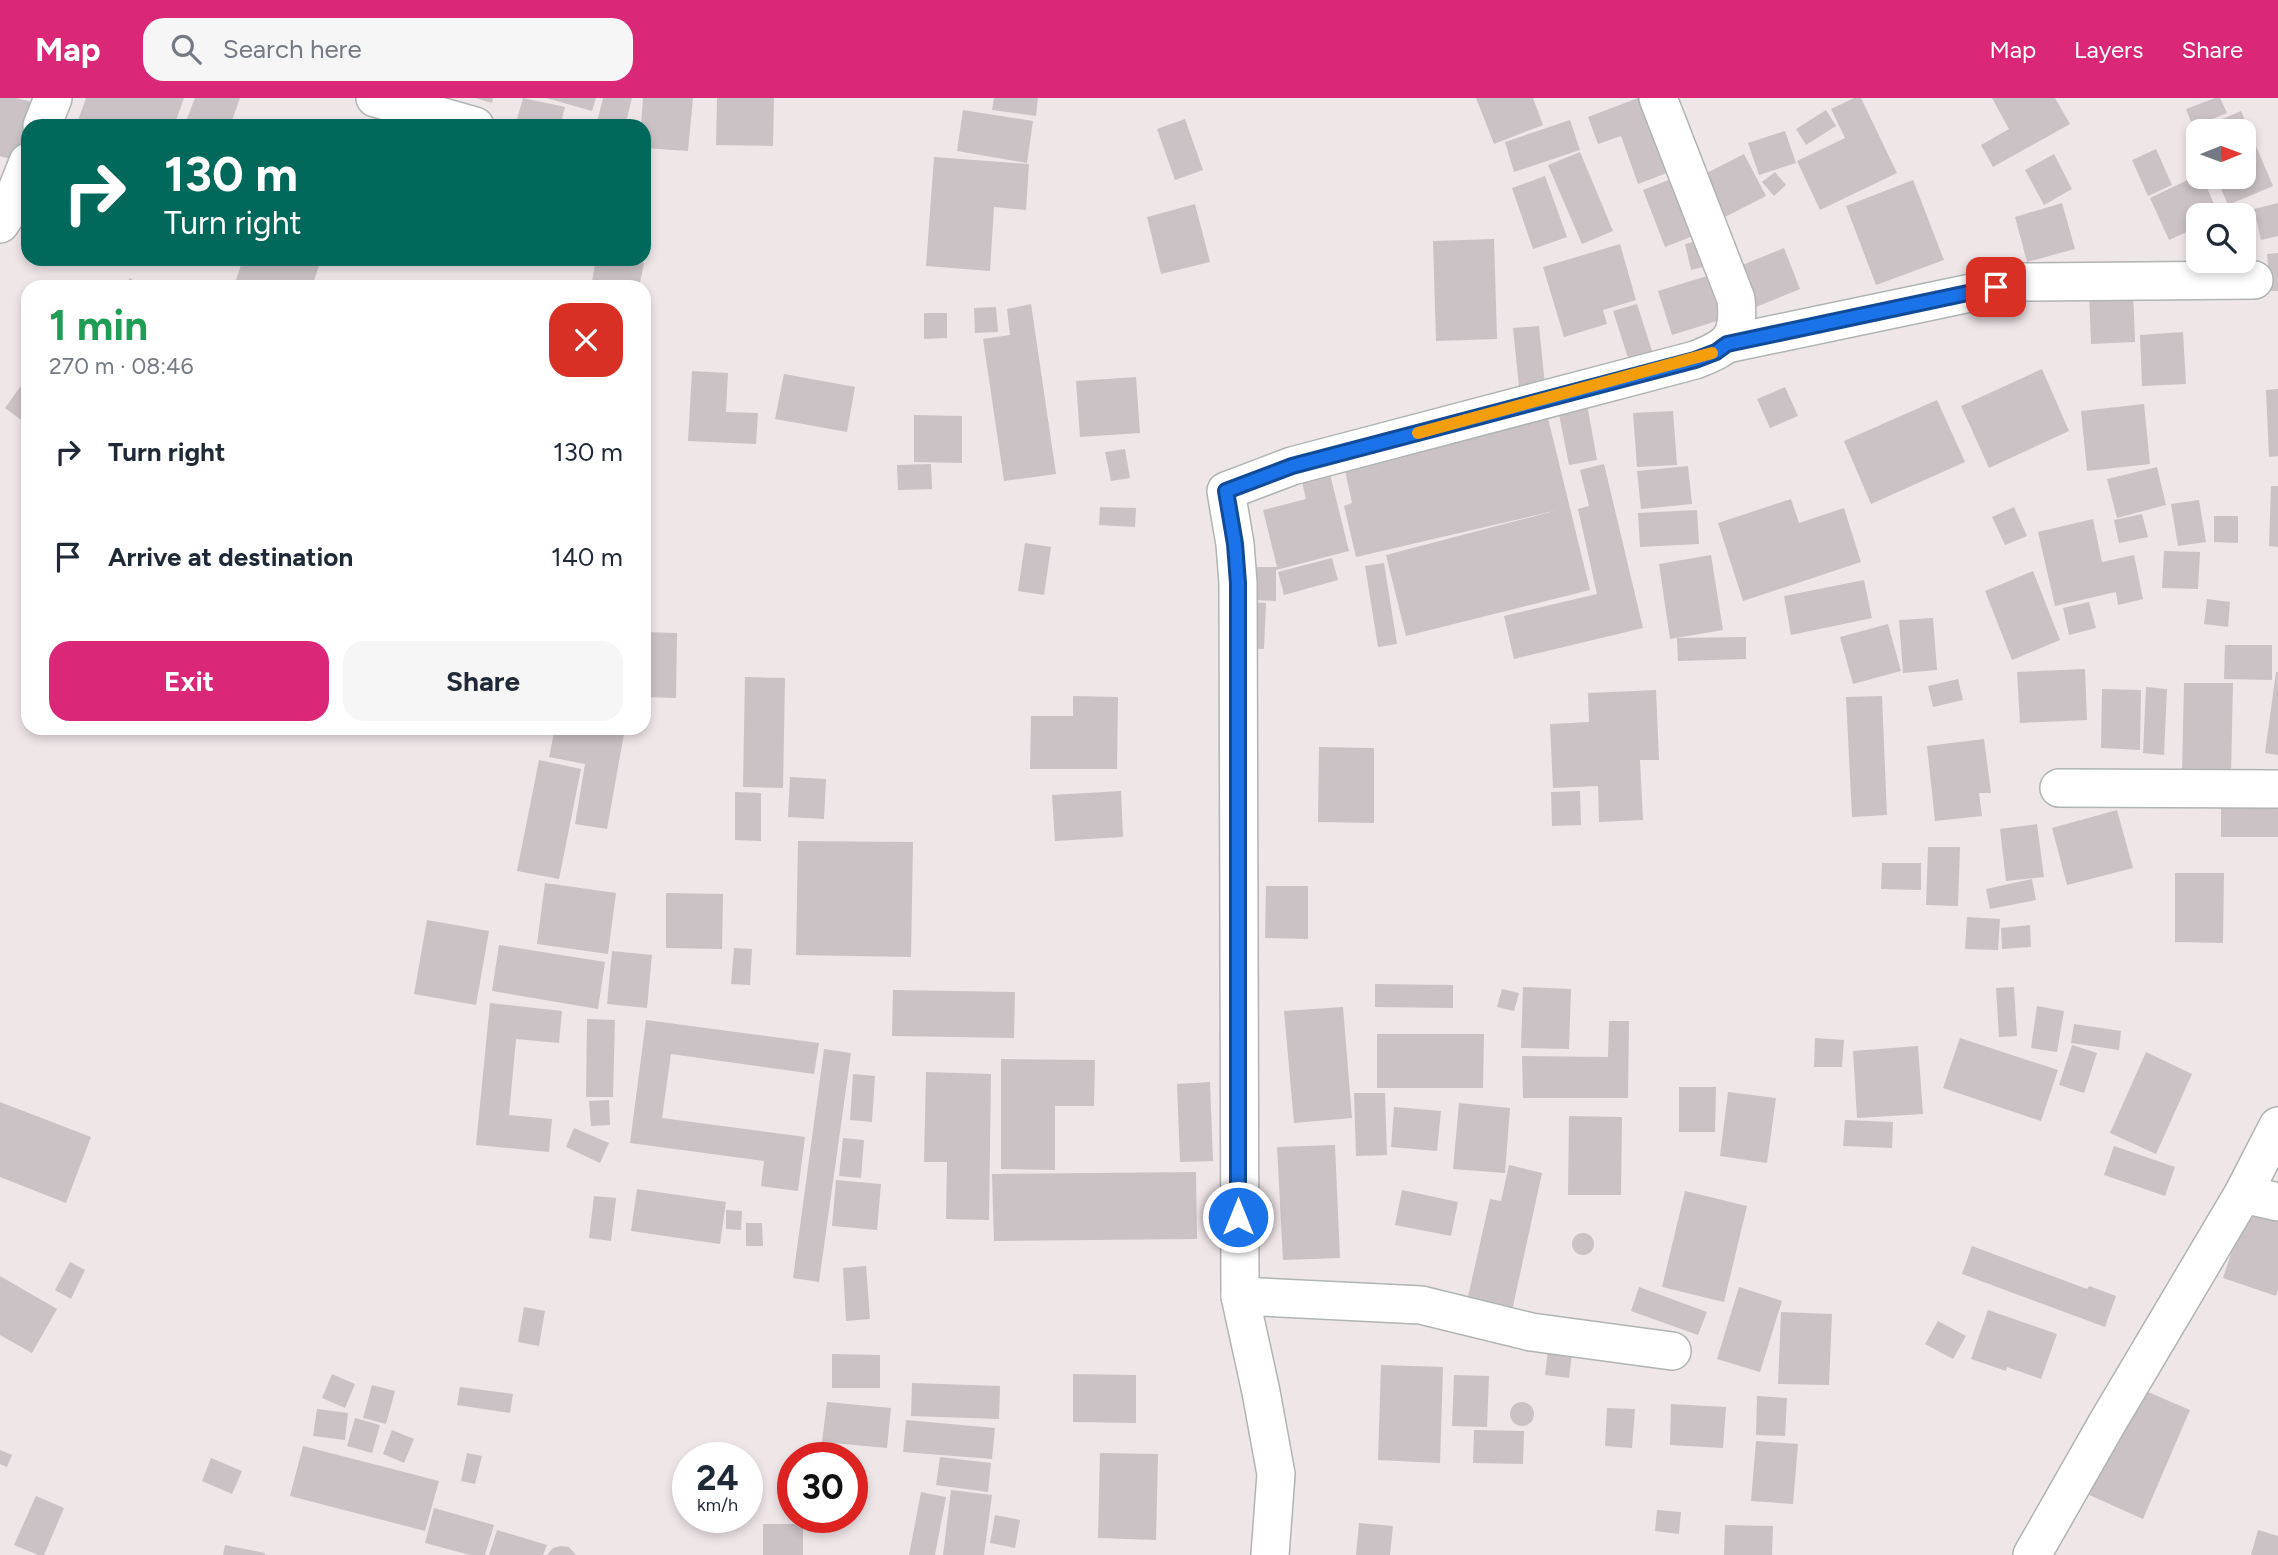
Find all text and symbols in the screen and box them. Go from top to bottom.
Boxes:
search box [143,18,633,81]
text: Map [35,30,101,69]
icon: search [167,30,205,68]
text: Search here [223,33,362,65]
text: Map [1989,35,2036,64]
text: Layers [2074,35,2143,64]
text: Share [2181,35,2243,64]
north arrow [2186,119,2256,189]
map controls [2186,119,2256,273]
text: 130 m [164,144,298,203]
icon: right [49,147,140,238]
button: search [2186,203,2256,273]
text: Turn right [164,204,302,242]
pin [1966,257,2026,317]
icon: arrive [1977,268,2015,306]
text: 1 min [49,300,148,351]
button: close [549,303,623,377]
text: 270 m · 08:46 [49,352,193,380]
icon: right [49,433,87,471]
text: Turn right [108,436,225,468]
text: 130 m [553,436,623,468]
icon: arrive [49,538,87,576]
text: Arrive at destination [108,541,353,573]
text: 140 m [551,541,623,573]
button: Exit [49,641,329,721]
button: Share [343,641,623,721]
position arrow [1201,1180,1275,1254]
speed limit sign: 30 [777,1442,868,1533]
text: 24 [696,1457,739,1499]
text: km/h [697,1494,738,1516]

